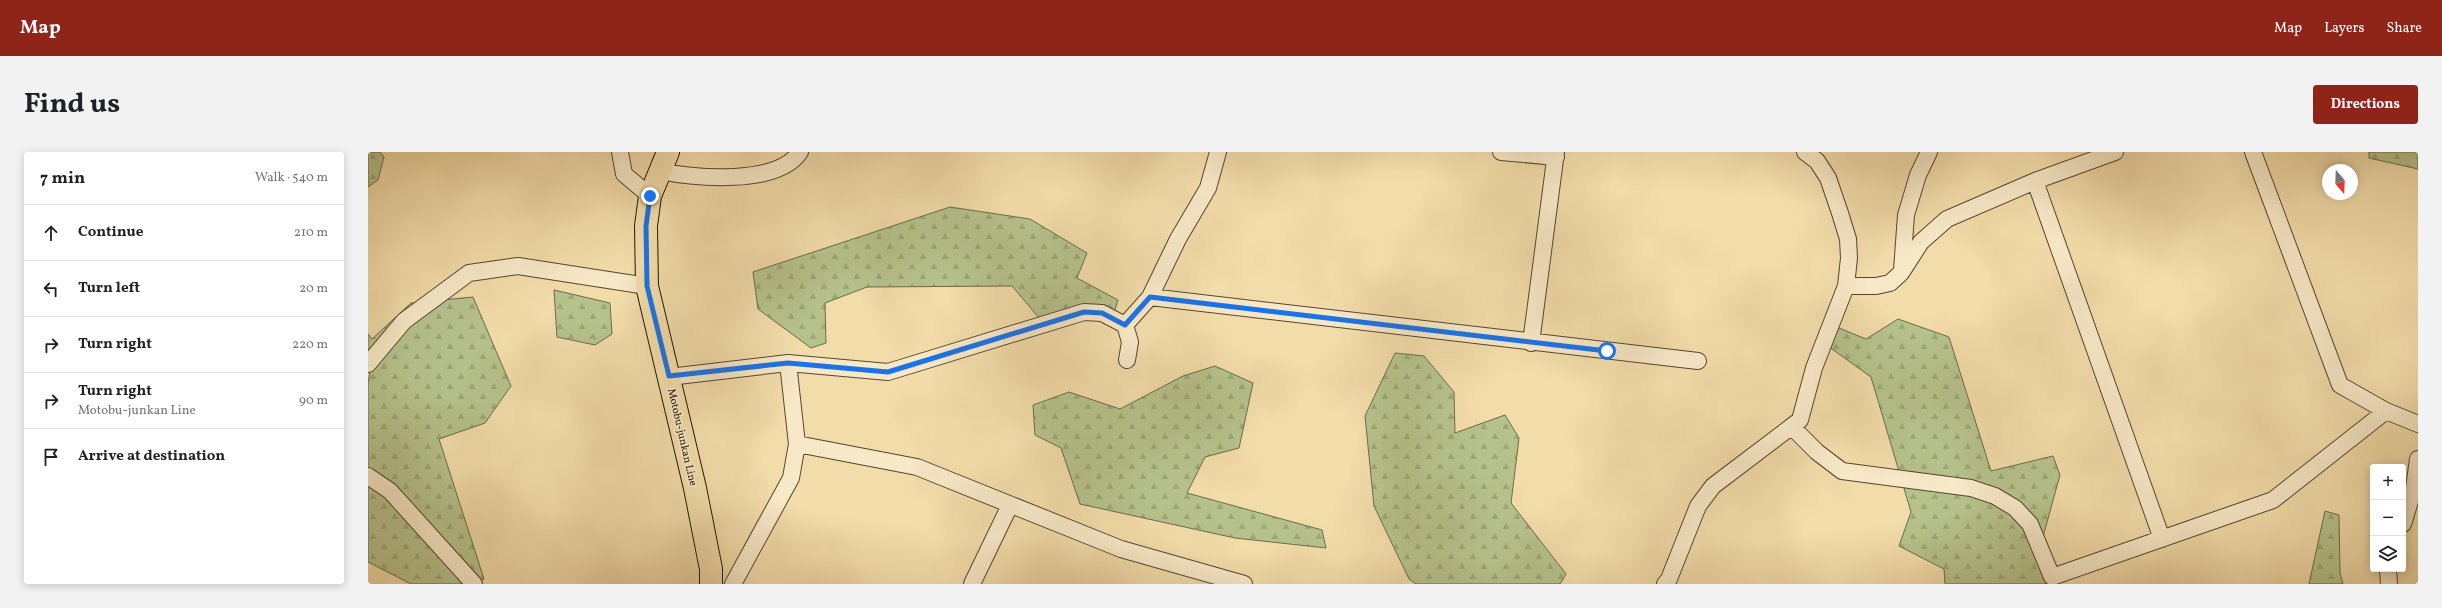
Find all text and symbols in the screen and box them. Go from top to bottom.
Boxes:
text: Map [20,15,61,41]
text: Map [2274,19,2302,38]
text: Layers [2324,19,2364,38]
text: Share [2386,19,2422,38]
text: Find us [24,85,120,124]
button: Directions [2313,85,2418,124]
north arrow [2322,164,2358,200]
text: 7 min [40,167,85,190]
text: Walk · 540 m [255,169,328,187]
route end [641,187,659,205]
icon: ahead [40,222,62,244]
text: Continue [78,222,143,243]
text: 210 m [294,224,328,242]
icon: left [40,278,62,300]
text: Turn left [78,278,140,299]
text: 20 m [299,280,328,298]
icon: right [40,334,62,356]
text: Turn right [78,334,152,355]
text: 220 m [292,336,328,354]
route start [1598,342,1616,360]
text: Turn right [78,381,152,402]
street label: Motobu-junkan Line [663,387,700,488]
icon: right [40,390,62,412]
text: 90 m [299,392,328,410]
text: Motobu-junkan Line [78,402,196,420]
icon: arrive [40,446,62,468]
text: Arrive at destination [78,446,225,467]
map controls [2370,464,2406,572]
button: + [2370,464,2406,500]
button: − [2370,500,2406,536]
button: layers [2370,536,2406,572]

